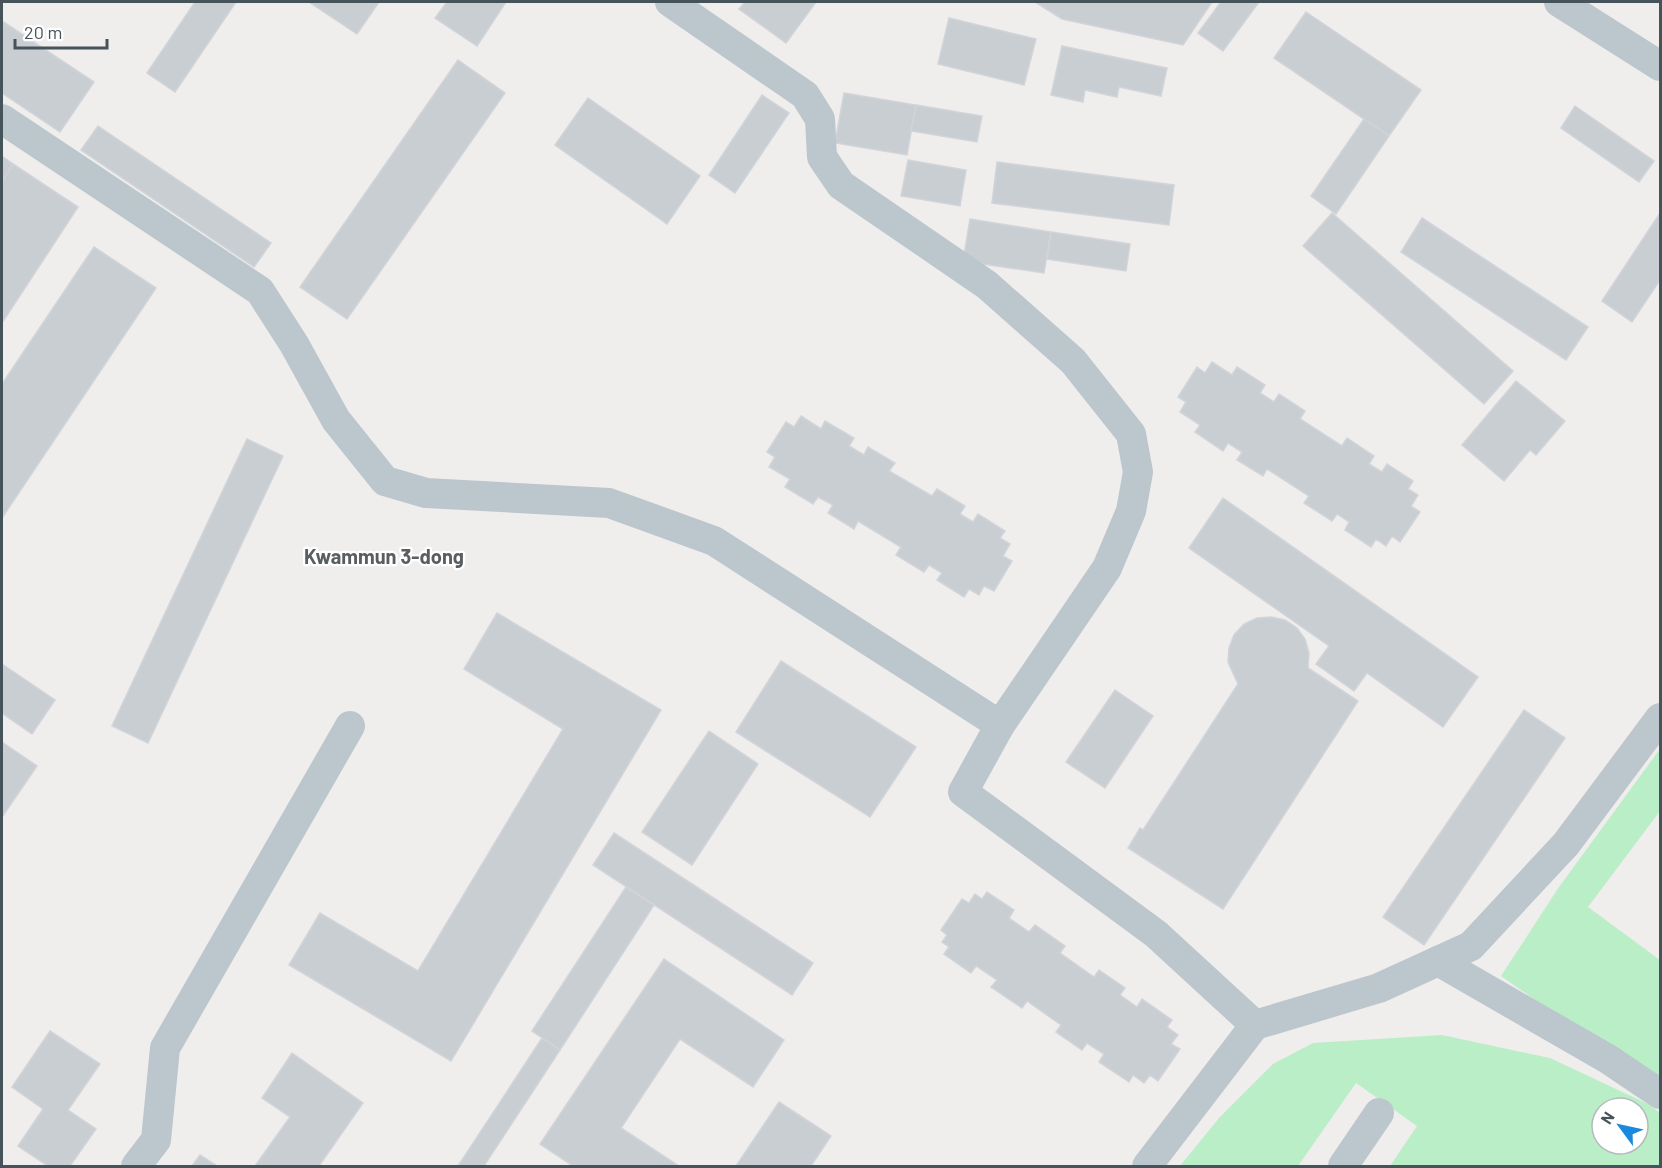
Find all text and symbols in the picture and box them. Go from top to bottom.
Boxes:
scale bar [15,12,106,50]
text: 20 m [24,21,62,43]
district label: Kwammun 3-dong [304,544,464,568]
north arrow [1590,1096,1650,1156]
text: N [1596,1108,1618,1127]

